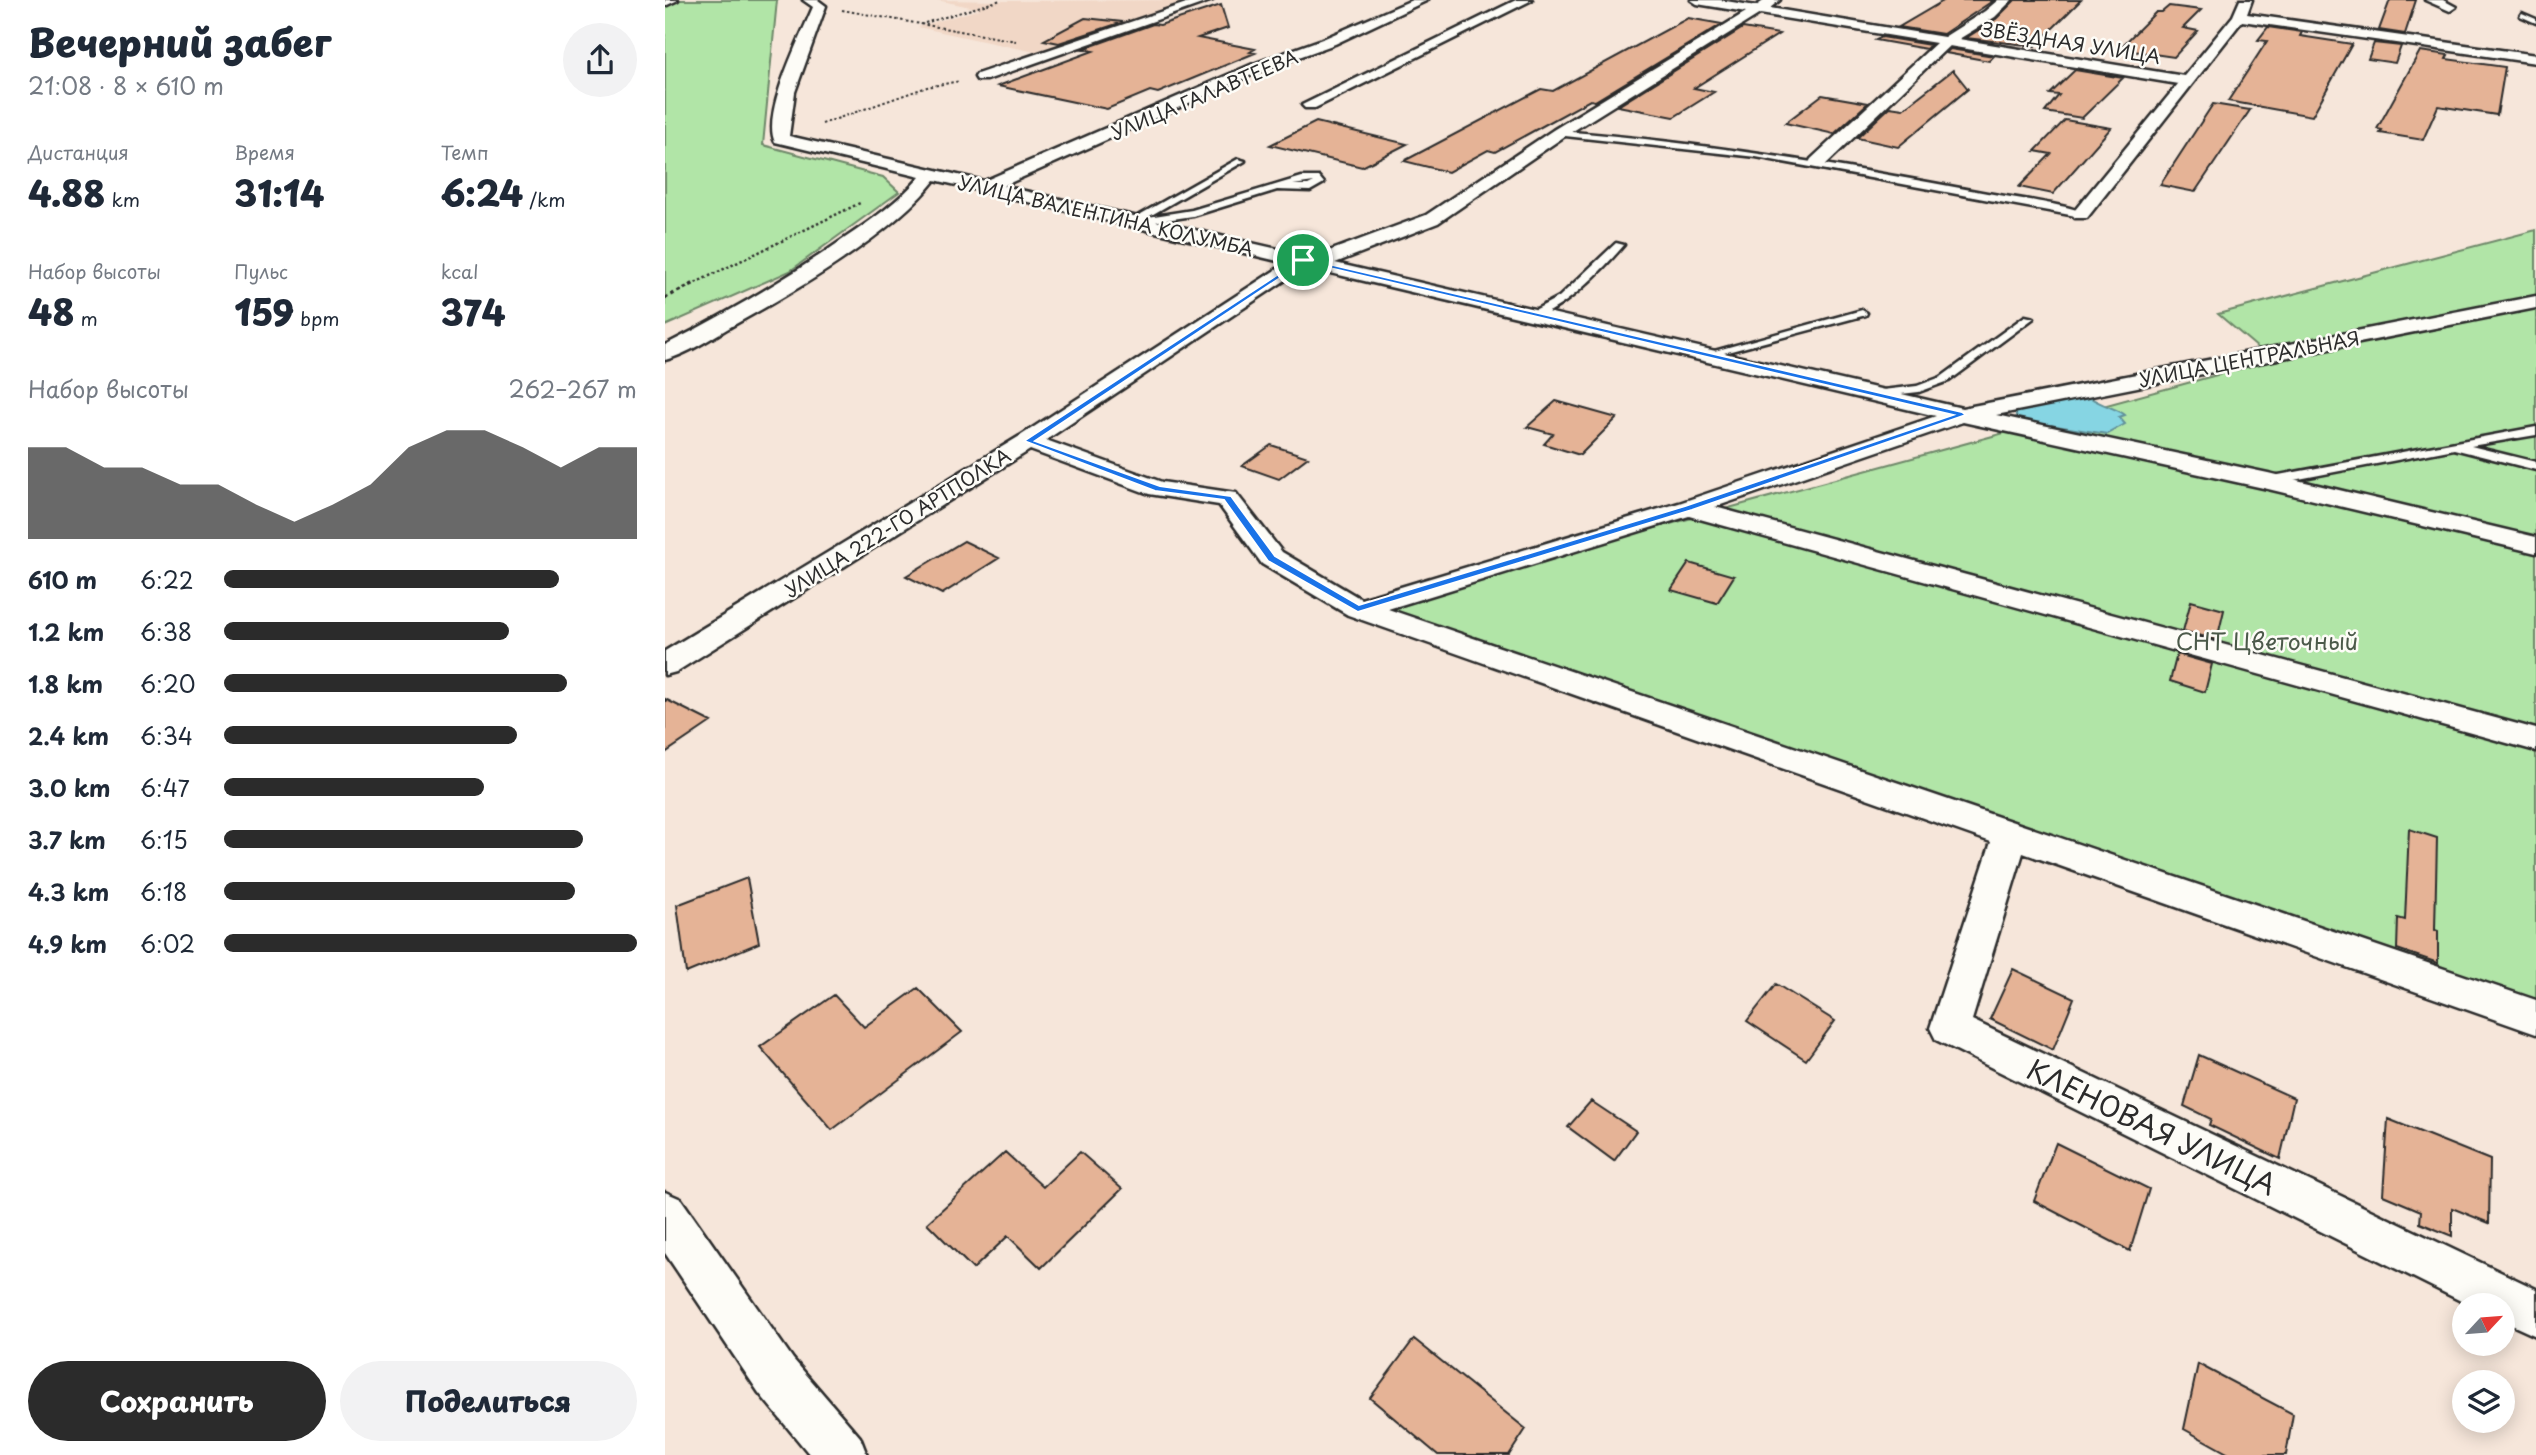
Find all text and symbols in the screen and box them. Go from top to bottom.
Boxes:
text: Вечерний забег [28,13,331,70]
street label: ЗВЁЗДНАЯ УЛИЦА [1979,14,2163,70]
button: share [563,23,637,97]
street label: УЛИЦА ГАЛАВТЕЕВА [1106,42,1302,146]
text: 21:08 · 8 × 610 m [28,68,224,103]
text: Дистанция [28,138,129,166]
text: Время [234,138,295,166]
text: Темп [441,138,489,166]
text: 4.88 [28,166,105,219]
text: 31:14 [234,166,324,219]
text: 6:24 [441,166,523,219]
street label: УЛИЦА ВАЛЕНТИНА КОЛУМБА [956,167,1256,263]
text: km [105,185,140,213]
text: /km [523,185,566,213]
pin [1273,230,1333,290]
icon: arrive [1284,241,1322,279]
text: Набор высоты [28,257,161,285]
text: Пульс [234,257,288,285]
text: kcal [441,257,479,285]
text: 48 [28,285,74,338]
text: 159 [234,285,294,338]
text: 374 [441,285,505,338]
text: m [74,304,98,332]
text: bpm [294,304,340,332]
street label: УЛИЦА ЦЕНТРАЛЬНАЯ [2136,323,2362,393]
text: Набор высоты [28,371,189,406]
text: 262–267 m [509,371,637,406]
street label: УЛИЦА 222-ГО АРТПОЛКА [779,441,1015,603]
text: 610 m [28,562,97,597]
text: 6:22 [140,562,194,597]
text: 1.2 km [28,614,104,649]
text: 6:38 [140,614,192,649]
park label: СНТ Цветочный [2176,623,2358,658]
text: 1.8 km [28,666,103,701]
text: 6:20 [140,666,196,701]
text: 2.4 km [28,718,109,753]
text: 6:34 [140,718,193,753]
text: 3.0 km [28,770,110,805]
text: 6:47 [140,770,190,805]
text: 3.7 km [28,822,106,857]
text: 6:15 [140,822,188,857]
text: 4.3 km [28,874,109,909]
text: 6:18 [140,874,187,909]
text: 4.9 km [28,926,107,961]
text: 6:02 [140,926,195,961]
street label: КЛЕНОВАЯ УЛИЦА [2020,1047,2284,1205]
north arrow [2452,1293,2515,1356]
map controls [2452,1293,2515,1433]
button: Сохранить [28,1361,326,1441]
button: Поделиться [340,1361,637,1441]
button: layers [2452,1370,2515,1433]

